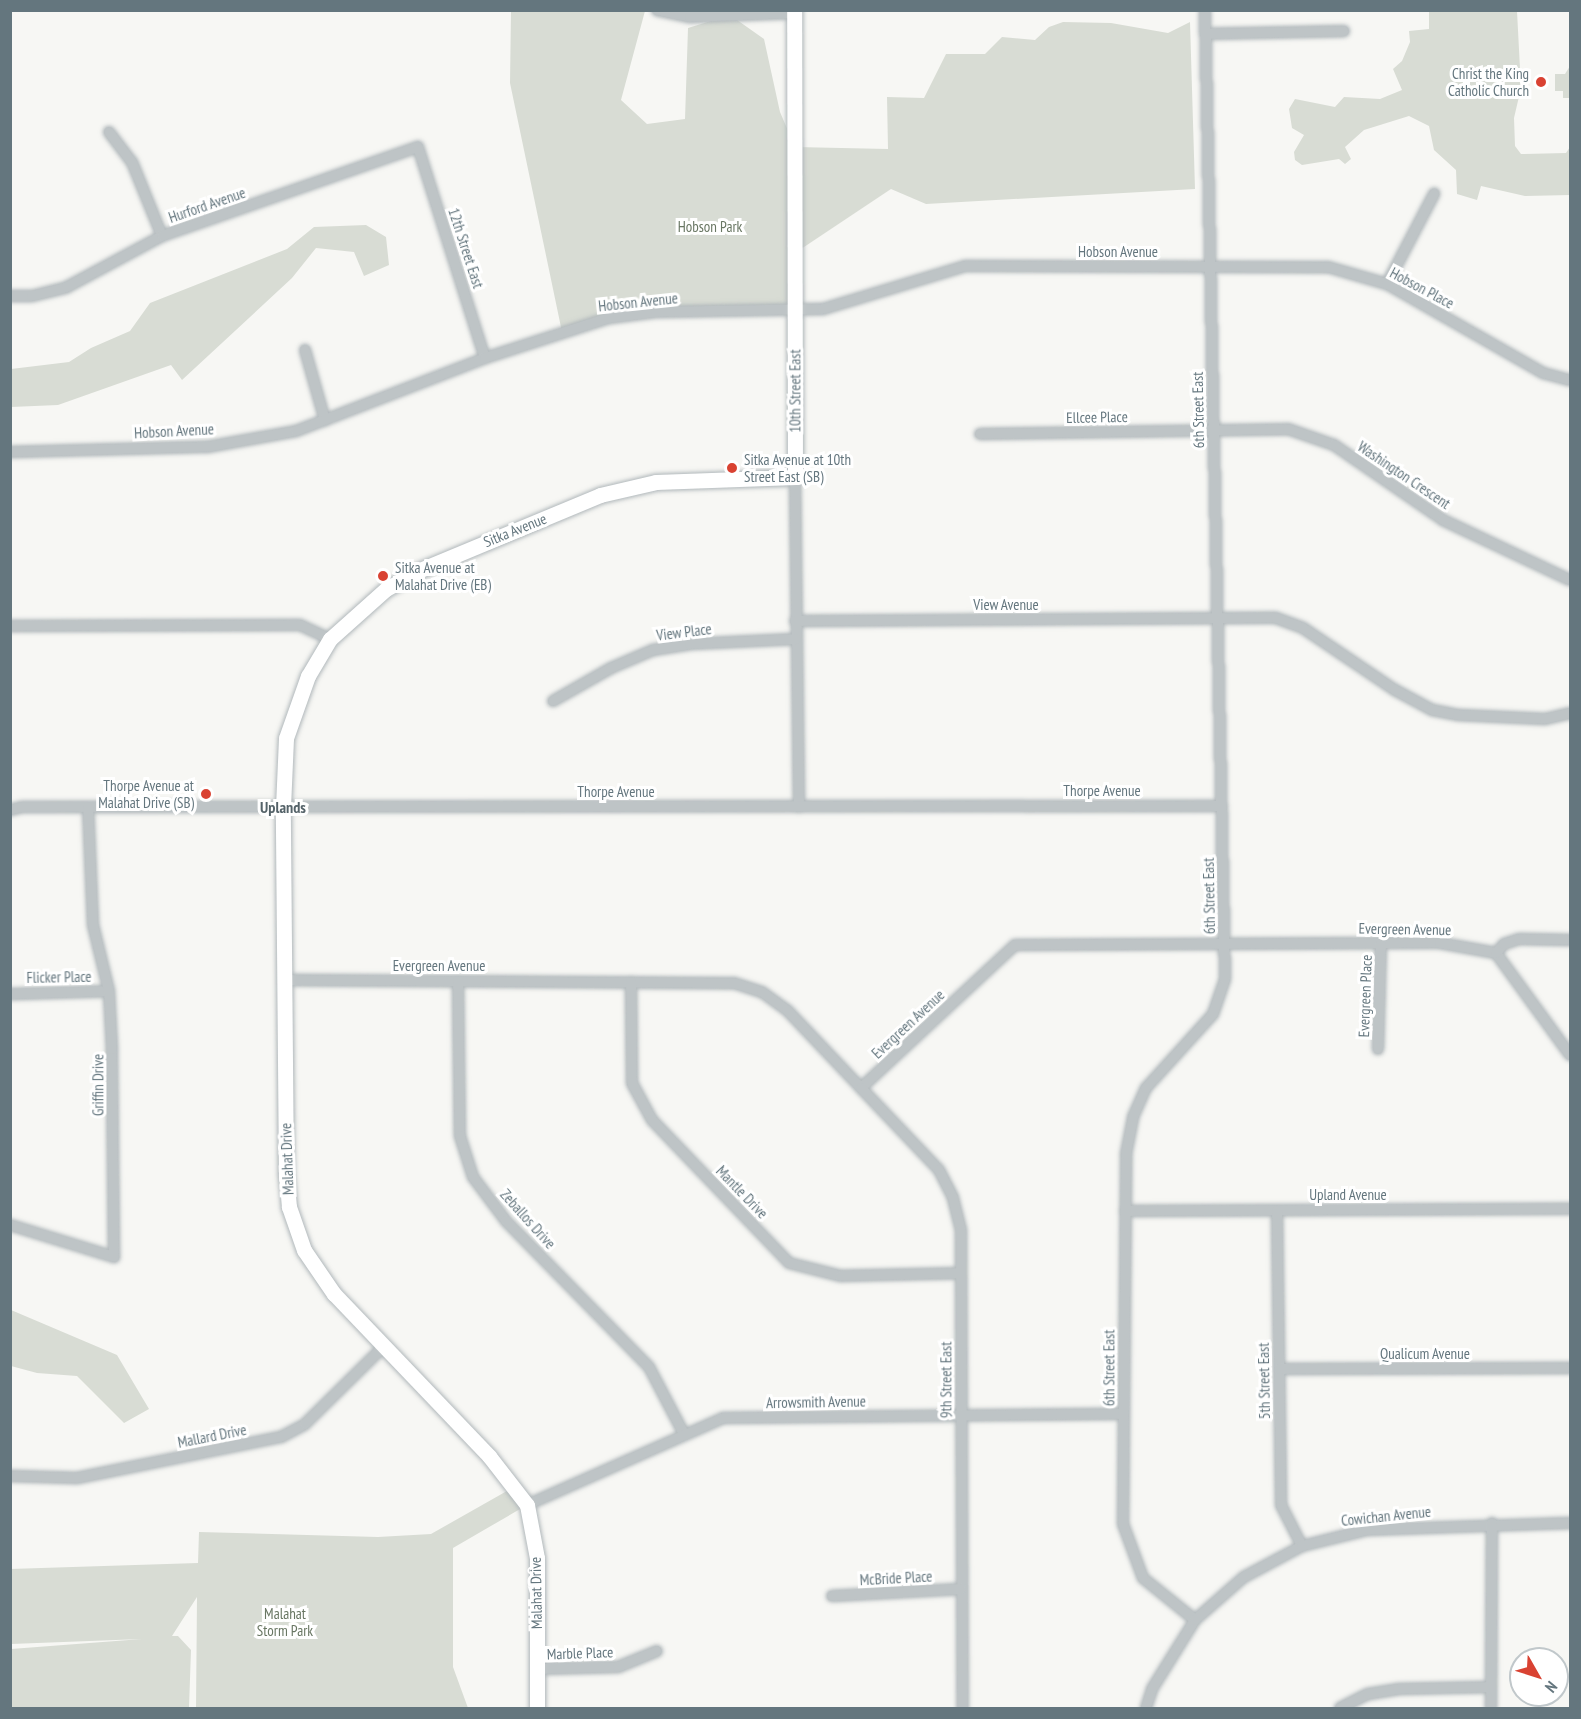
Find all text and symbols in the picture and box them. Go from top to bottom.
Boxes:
place label: Christ the King Catholic Church [1448,64,1529,99]
marker: Christ the King Catholic Church [1534,75,1548,89]
street label: Hurford Avenue [166,183,248,227]
street label: 12th Street East [445,206,487,290]
park label: Hobson Park [678,218,742,236]
street label: Hobson Avenue [1078,243,1158,261]
street label: Hobson Place [1387,264,1457,312]
street label: Hobson Avenue [597,289,679,315]
street label: 10th Street East [786,349,804,433]
street label: 6th Street East [1188,372,1208,448]
street label: Ellcee Place [1066,407,1128,427]
street label: Hobson Avenue [133,420,215,442]
street label: Washington Crescent [1354,437,1454,513]
place label: Sitka Avenue at 10th Street East (SB) [744,450,851,485]
marker: Sitka Avenue at 10th Street East (SB) [725,461,739,475]
street label: Sitka Avenue [481,509,549,551]
place label: Sitka Avenue at Malahat Drive (EB) [395,558,491,593]
marker: Sitka Avenue at Malahat Drive (EB) [376,569,390,583]
street label: View Avenue [973,596,1039,614]
street label: View Place [655,620,713,644]
place label: Thorpe Avenue at Malahat Drive (SB) [98,776,194,811]
street label: Thorpe Avenue [1063,782,1141,800]
street label: Thorpe Avenue [577,783,655,801]
marker: Thorpe Avenue at Malahat Drive (SB) [199,787,213,801]
district label: Uplands [260,797,306,817]
street label: 6th Street East [1199,858,1219,934]
street label: Evergreen Avenue [1358,919,1452,939]
street label: Evergreen Place [1355,954,1375,1038]
street label: Evergreen Avenue [392,957,486,975]
street label: Flicker Place [26,967,92,987]
street label: Evergreen Avenue [868,986,948,1062]
street label: Griffin Drive [89,1054,107,1116]
street label: Malahat Drive [277,1123,297,1195]
street label: Mantle Drive [712,1162,772,1222]
street label: Zeballos Drive [497,1186,559,1252]
street label: Upland Avenue [1309,1186,1387,1204]
street label: 6th Street East [1100,1330,1118,1406]
street label: 9th Street East [937,1342,955,1418]
street label: 5th Street East [1254,1343,1274,1419]
street label: Qualicum Avenue [1380,1345,1470,1363]
street label: Arrowsmith Avenue [766,1392,866,1412]
street label: Mallard Drive [176,1421,248,1451]
street label: Cowichan Avenue [1340,1502,1432,1530]
street label: Malahat Drive [526,1557,546,1629]
street label: McBride Place [859,1567,933,1589]
park label: Malahat Storm Park [257,1604,313,1639]
street label: Marble Place [546,1643,614,1663]
north arrow [1509,1647,1569,1707]
text: N [1541,1677,1562,1697]

